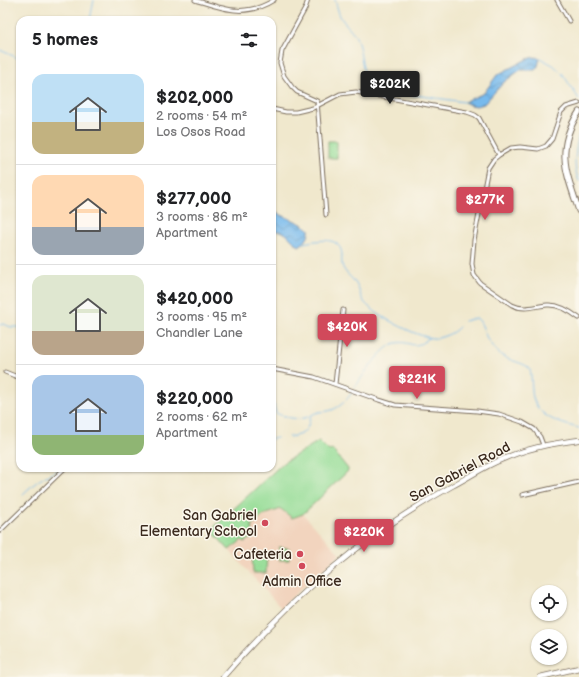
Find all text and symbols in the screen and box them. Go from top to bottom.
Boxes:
icon: filters [238,29,260,51]
text: 5 homes [32,30,98,50]
pin: $202K [362,71,418,105]
text: $202K [370,76,410,92]
text: $202,000 [156,88,233,108]
icon: home [64,90,112,138]
text: 2 rooms · 54 m² [156,108,247,124]
text: Los Osos Road [156,124,246,140]
pin: $277K [457,187,513,221]
text: $277,000 [156,189,231,209]
icon: home [64,191,112,239]
text: $277K [465,192,505,208]
text: 3 rooms · 86 m² [156,209,248,225]
text: Apartment [156,225,217,241]
text: $420,000 [156,289,233,309]
icon: home [64,291,112,339]
text: 3 rooms · 95 m² [156,309,247,325]
pin: $420K [319,314,375,348]
text: $420K [327,319,367,335]
text: Chandler Lane [156,325,243,341]
pin: $221K [389,366,445,400]
text: $221K [398,371,436,387]
text: $220,000 [156,389,233,409]
icon: home [64,391,112,439]
text: 2 rooms · 62 m² [156,409,248,425]
text: Apartment [156,425,217,441]
street label: San Gabriel Road [407,438,513,506]
place label: San Gabriel Elementary School [140,507,257,540]
marker: San Gabriel Elementary School [260,518,270,528]
pin: $220K [336,519,392,553]
text: $220K [344,524,384,540]
place label: Cafeteria [234,546,292,563]
marker: Cafeteria [295,549,305,559]
marker: Admin Office [297,561,307,571]
place label: Admin Office [262,573,342,590]
map controls [531,585,567,665]
button: locate [531,585,567,621]
button: layers [531,629,567,665]

